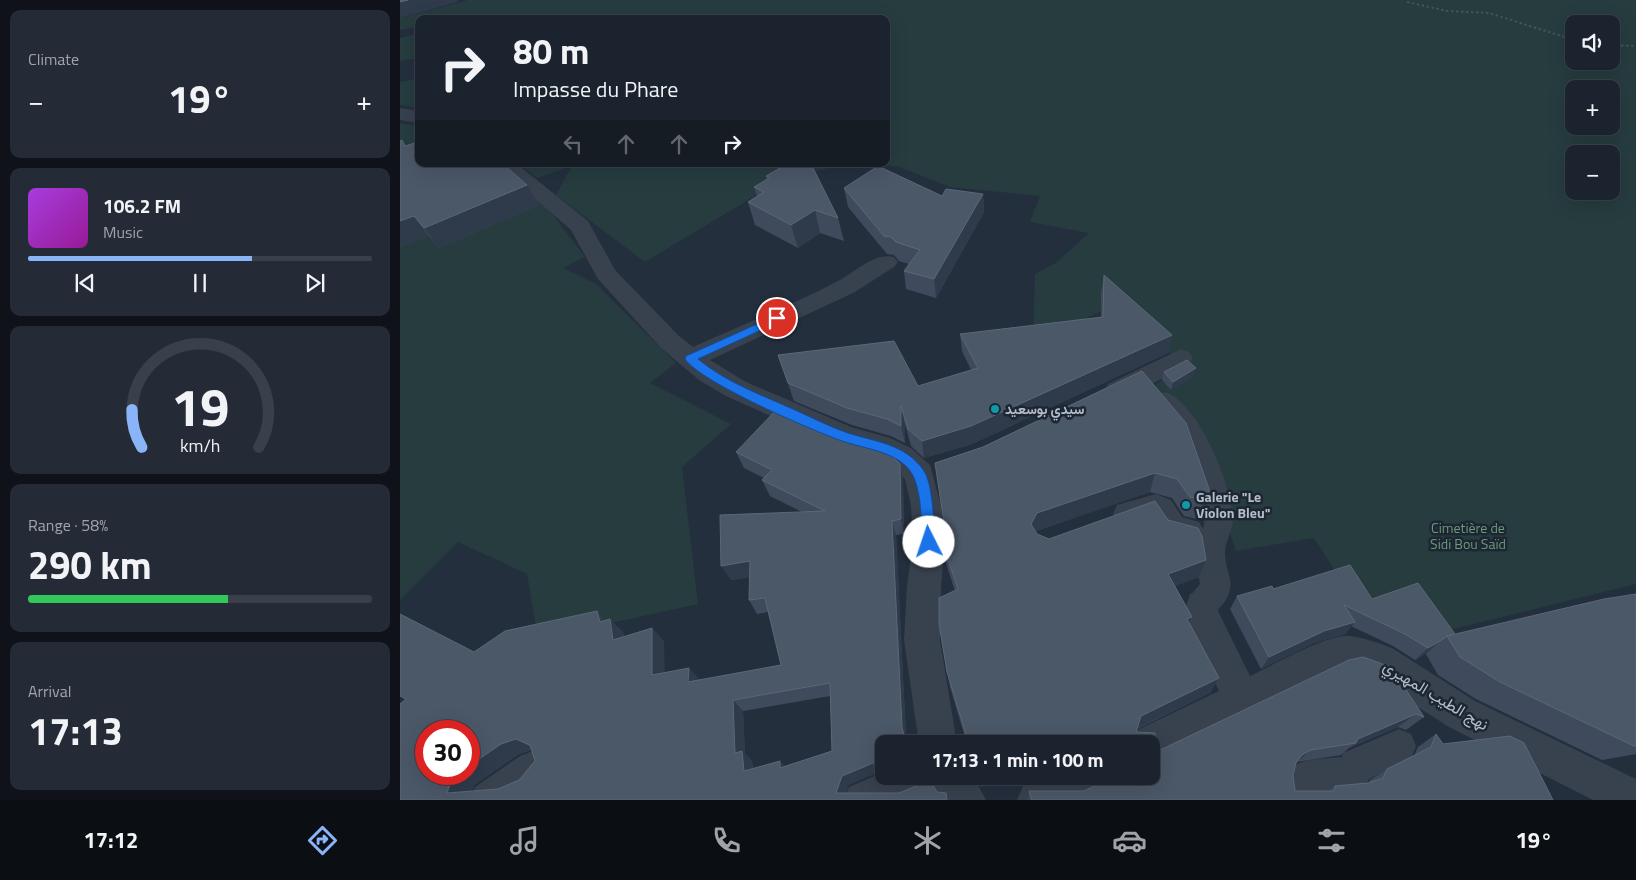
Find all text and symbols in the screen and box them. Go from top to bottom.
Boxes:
map controls [1565,15,1620,200]
button: sound [1565,15,1620,70]
text: 80 m [513,24,589,78]
icon: right [430,35,495,100]
text: Climate [28,47,79,71]
text: 19° [168,70,232,128]
text: Impasse du Phare [513,72,678,106]
text: − [28,79,44,122]
text: + [356,79,372,122]
button: + [1565,80,1620,135]
icon: left [559,130,587,158]
icon: ahead [612,130,640,158]
icon: ahead [665,130,693,158]
icon: right [718,130,746,158]
button: − [1565,145,1620,200]
text: 106.2 FM [103,191,181,220]
text: Music [103,220,143,244]
icon: previous [71,269,99,297]
icon: pause [186,269,214,297]
icon: next [301,269,329,297]
pin [756,297,798,339]
icon: arrive [763,304,791,332]
text: 19 [171,367,229,446]
place label: سيدي بوسعيد [1005,398,1084,421]
marker: سيدي بوسعيد [989,403,1001,415]
text: km/h [180,432,220,459]
place label: Galerie "Le Violon Bleu" [1196,486,1271,523]
marker: Galerie "Le Violon Bleu" [1180,499,1192,511]
text: Range · 58% [28,513,108,537]
position arrow [902,515,954,567]
park label: Cimetière de Sidi Bou Saïd [1430,517,1506,554]
text: 290 km [28,536,152,594]
street label: نهج الطيب المهيري [1378,654,1493,738]
text: Arrival [28,679,71,703]
text: 17:13 [28,702,123,760]
speed limit sign: 30 [415,720,480,785]
text: 17:13 · 1 min · 100 m [931,745,1104,774]
text: 17:12 [83,823,138,857]
icon: directions [305,823,340,858]
icon: music [507,823,542,858]
icon: phone [709,823,744,858]
icon: climate [910,823,945,858]
icon: car [1112,823,1147,858]
icon: filters [1314,823,1349,858]
text: 19° [1516,823,1553,857]

